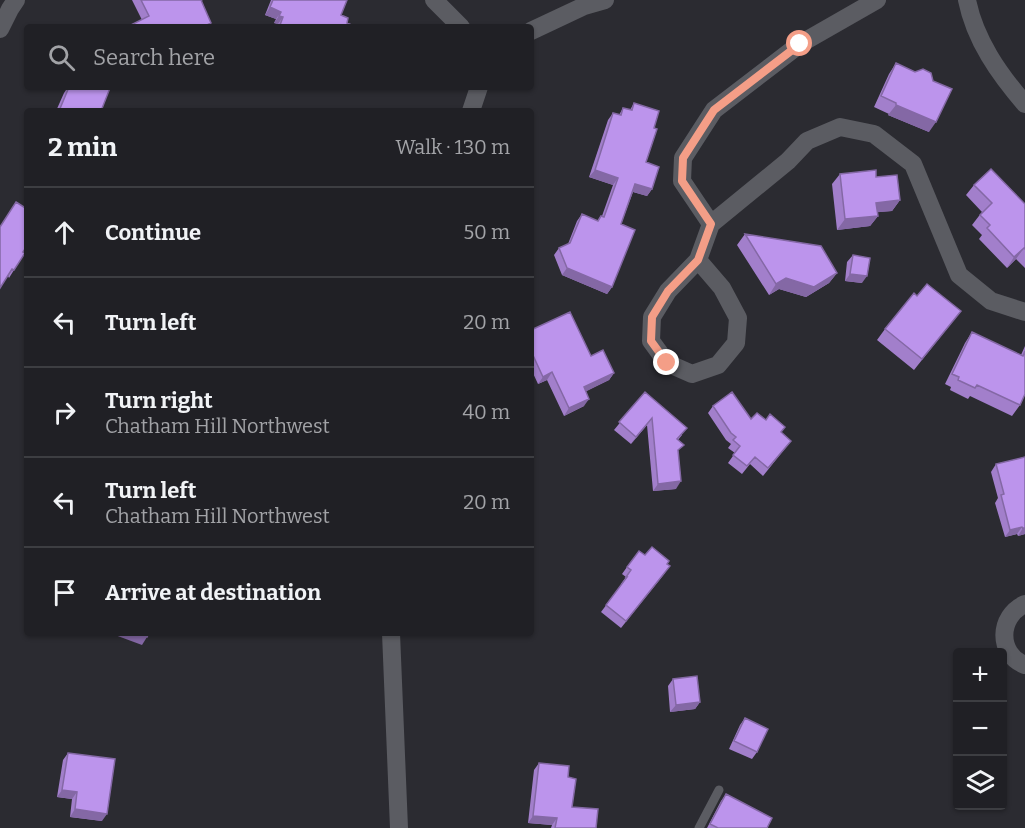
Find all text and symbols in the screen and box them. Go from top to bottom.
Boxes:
search box [24,24,534,90]
route start [786,30,812,56]
icon: search [45,41,78,74]
text: Search here [93,44,215,71]
text: 2 min [48,132,117,163]
text: Walk · 130 m [396,135,510,159]
icon: ahead [48,216,81,249]
text: Continue [105,219,201,246]
text: 50 m [463,220,510,244]
icon: left [48,306,81,339]
text: Turn left [105,309,197,336]
text: 20 m [463,310,510,334]
route end [653,349,679,375]
text: Turn right [105,387,213,414]
icon: right [48,396,81,429]
text: 40 m [462,400,510,424]
text: Chatham Hill Northwest [105,414,330,438]
text: Turn left [105,477,197,504]
icon: left [48,486,81,519]
text: 20 m [463,490,510,514]
text: Chatham Hill Northwest [105,504,330,528]
icon: arrive [48,576,81,609]
text: Arrive at destination [105,579,321,606]
map controls [953,648,1007,810]
button: + [953,648,1007,702]
button: − [953,702,1007,756]
button: layers [953,756,1007,810]

